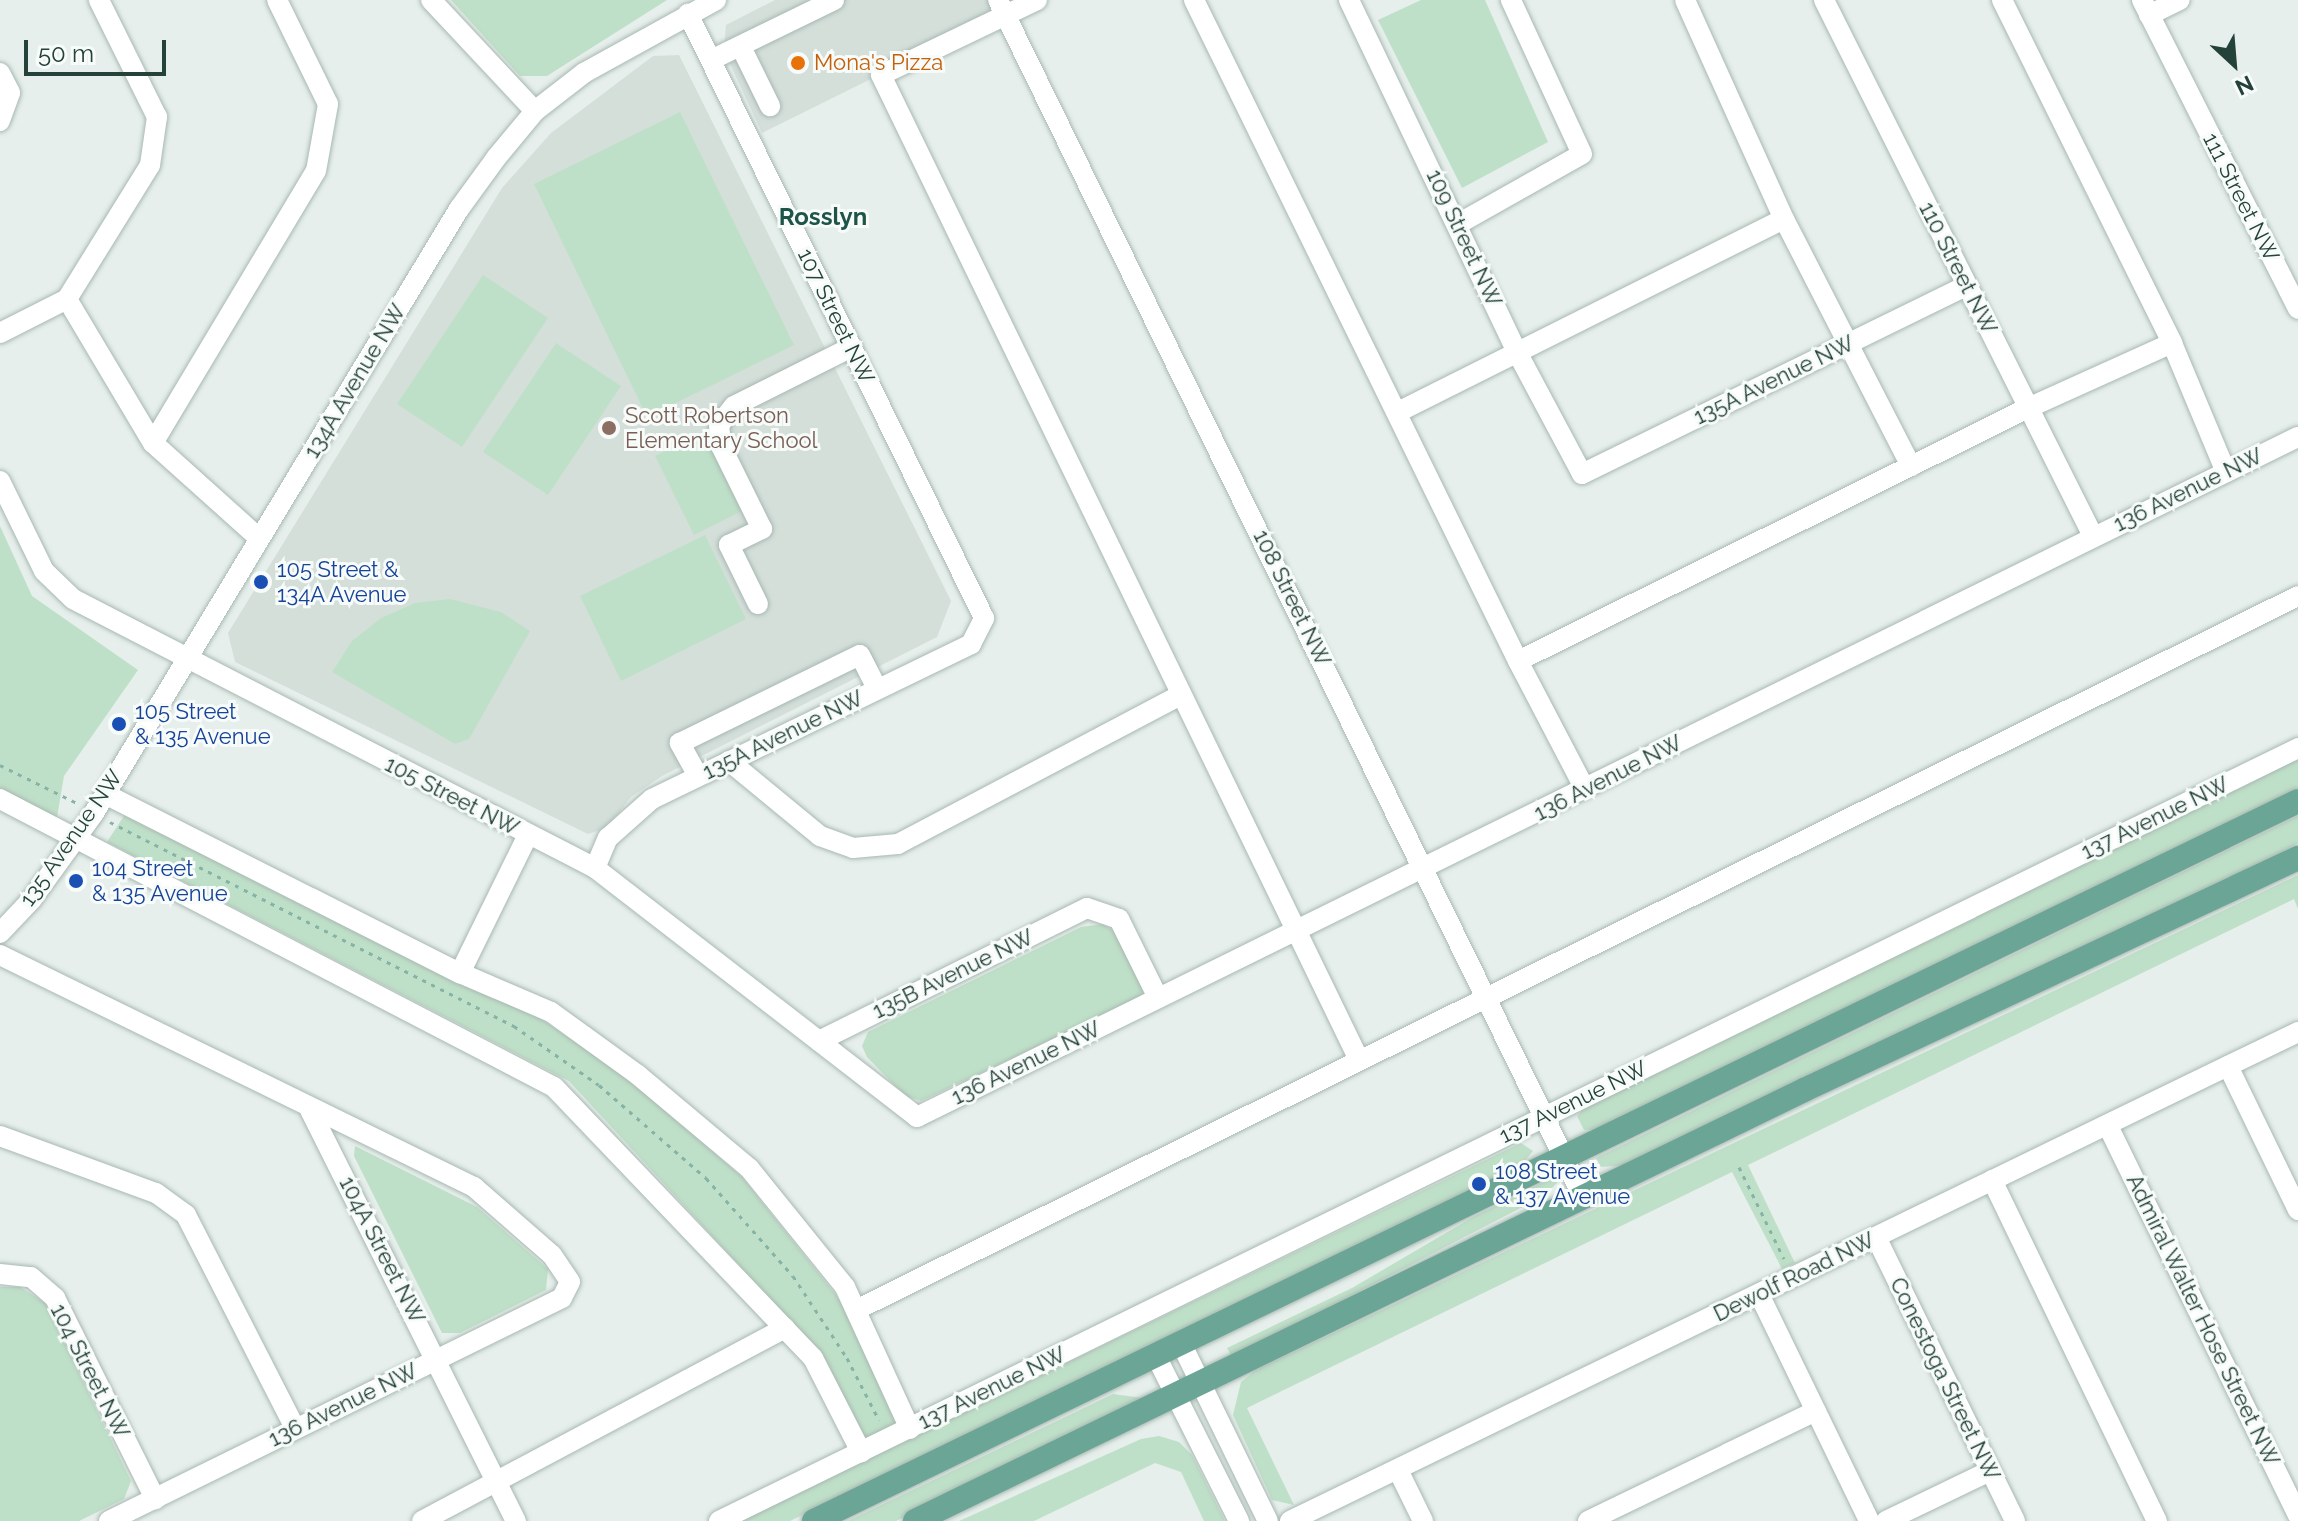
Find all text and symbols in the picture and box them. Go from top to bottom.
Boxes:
scale bar [28,24,170,74]
north arrow [2194,24,2274,104]
text: 50 m [38,39,94,68]
place label: Mona's Pizza [814,50,943,76]
marker: Mona's Pizza [789,54,807,72]
text: N [2231,70,2258,101]
street label: 111 Street NW [2197,128,2285,266]
street label: 109 Street NW [1421,165,1507,311]
street label: 110 Street NW [1913,198,2003,338]
district label: Rosslyn [779,203,867,231]
street label: 107 Street NW [792,244,880,388]
street label: 134A Avenue NW [298,299,412,463]
street label: 135A Avenue NW [1689,329,1859,431]
place label: Scott Robertson Elementary School [625,402,818,454]
marker: Scott Robertson Elementary School [600,419,618,437]
street label: 136 Avenue NW [2109,442,2267,538]
street label: 108 Street NW [1248,526,1336,670]
place label: 105 Street & 134A Avenue [277,556,408,608]
marker: 105 Street & 134A Avenue [252,573,270,591]
street label: 135A Avenue NW [698,684,868,786]
place label: 105 Street & 135 Avenue [135,698,271,750]
marker: 105 Street & 135 Avenue [110,715,128,733]
street label: 136 Avenue NW [1529,729,1687,827]
street label: 105 Street NW [380,751,524,841]
street label: 135 Avenue NW [14,764,128,912]
street label: 137 Avenue NW [2077,771,2233,865]
place label: 104 Street & 135 Avenue [92,855,228,906]
marker: 104 Street & 135 Avenue [67,872,85,890]
street label: 135B Avenue NW [868,924,1038,1024]
street label: 136 Avenue NW [947,1015,1105,1111]
street label: 137 Avenue NW [1495,1055,1651,1149]
place label: 108 Street & 137 Avenue [1495,1158,1631,1210]
street label: Admiral Walter Hose Street NW [2120,1169,2286,1471]
street label: 104A Street NW [333,1172,431,1328]
marker: 108 Street & 137 Avenue [1470,1175,1488,1193]
street label: Dewolf Road NW [1709,1227,1879,1327]
street label: Conestoga Street NW [1884,1273,2006,1485]
street label: 104 Street NW [45,1299,135,1443]
street label: 137 Avenue NW [914,1341,1070,1435]
street label: 136 Avenue NW [264,1357,422,1453]

